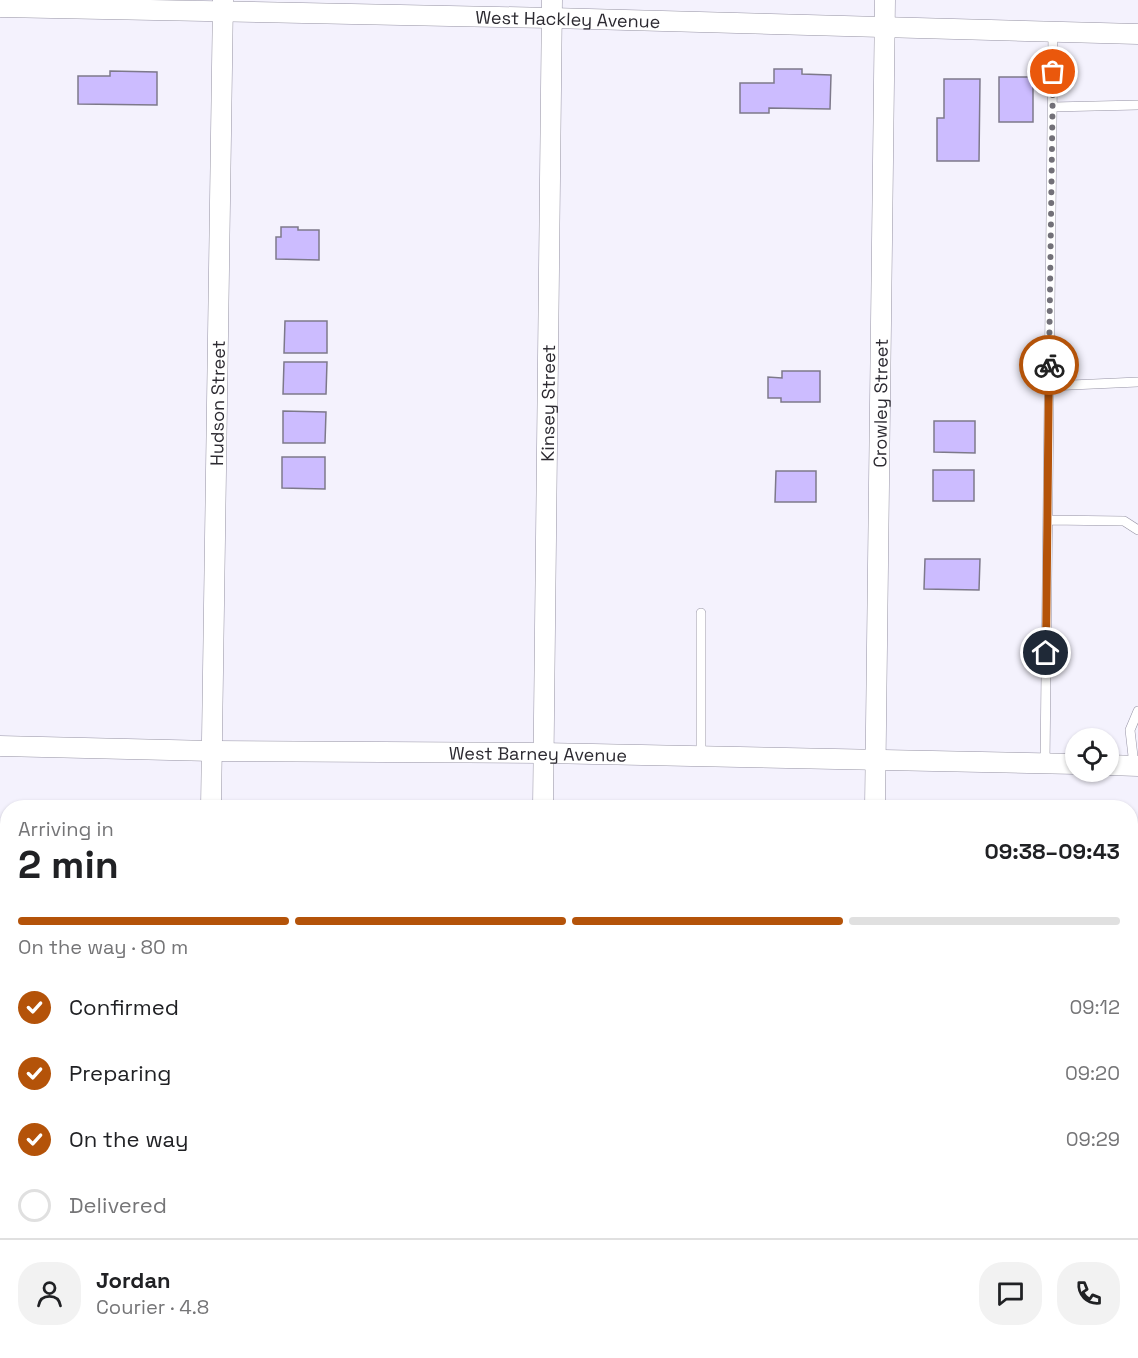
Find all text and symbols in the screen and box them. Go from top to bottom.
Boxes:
street label: West Hackley Avenue [475,5,661,32]
pin [1027,46,1078,97]
icon: bag [1036,55,1069,88]
courier [1019,335,1079,395]
street label: Crowley Street [868,338,892,468]
street label: Hudson Street [205,340,229,466]
street label: Kinsey Street [535,344,560,462]
icon: bike [1033,349,1066,382]
pin [1020,627,1071,678]
icon: home [1029,636,1062,669]
map controls [1065,728,1119,782]
button: locate [1065,728,1119,782]
street label: West Barney Avenue [449,741,627,766]
text: Arriving in [18,816,114,842]
text: 09:38–09:43 [984,837,1120,865]
text: 2 min [18,840,119,889]
text: On the way · 80 m [18,934,188,960]
icon: check [18,991,51,1024]
text: Confirmed [69,993,179,1021]
text: 09:12 [1069,994,1120,1020]
icon: check [18,1057,51,1090]
text: Preparing [69,1059,171,1087]
text: 09:20 [1065,1060,1120,1086]
icon: check [18,1123,51,1156]
text: On the way [69,1125,188,1153]
text: 09:29 [1066,1126,1120,1152]
text: Delivered [69,1191,167,1219]
button: person [18,1262,81,1325]
button: chat [979,1262,1042,1325]
button: phone [1057,1262,1120,1325]
text: Jordan [96,1266,171,1294]
text: Courier · 4.8 [96,1294,209,1320]

